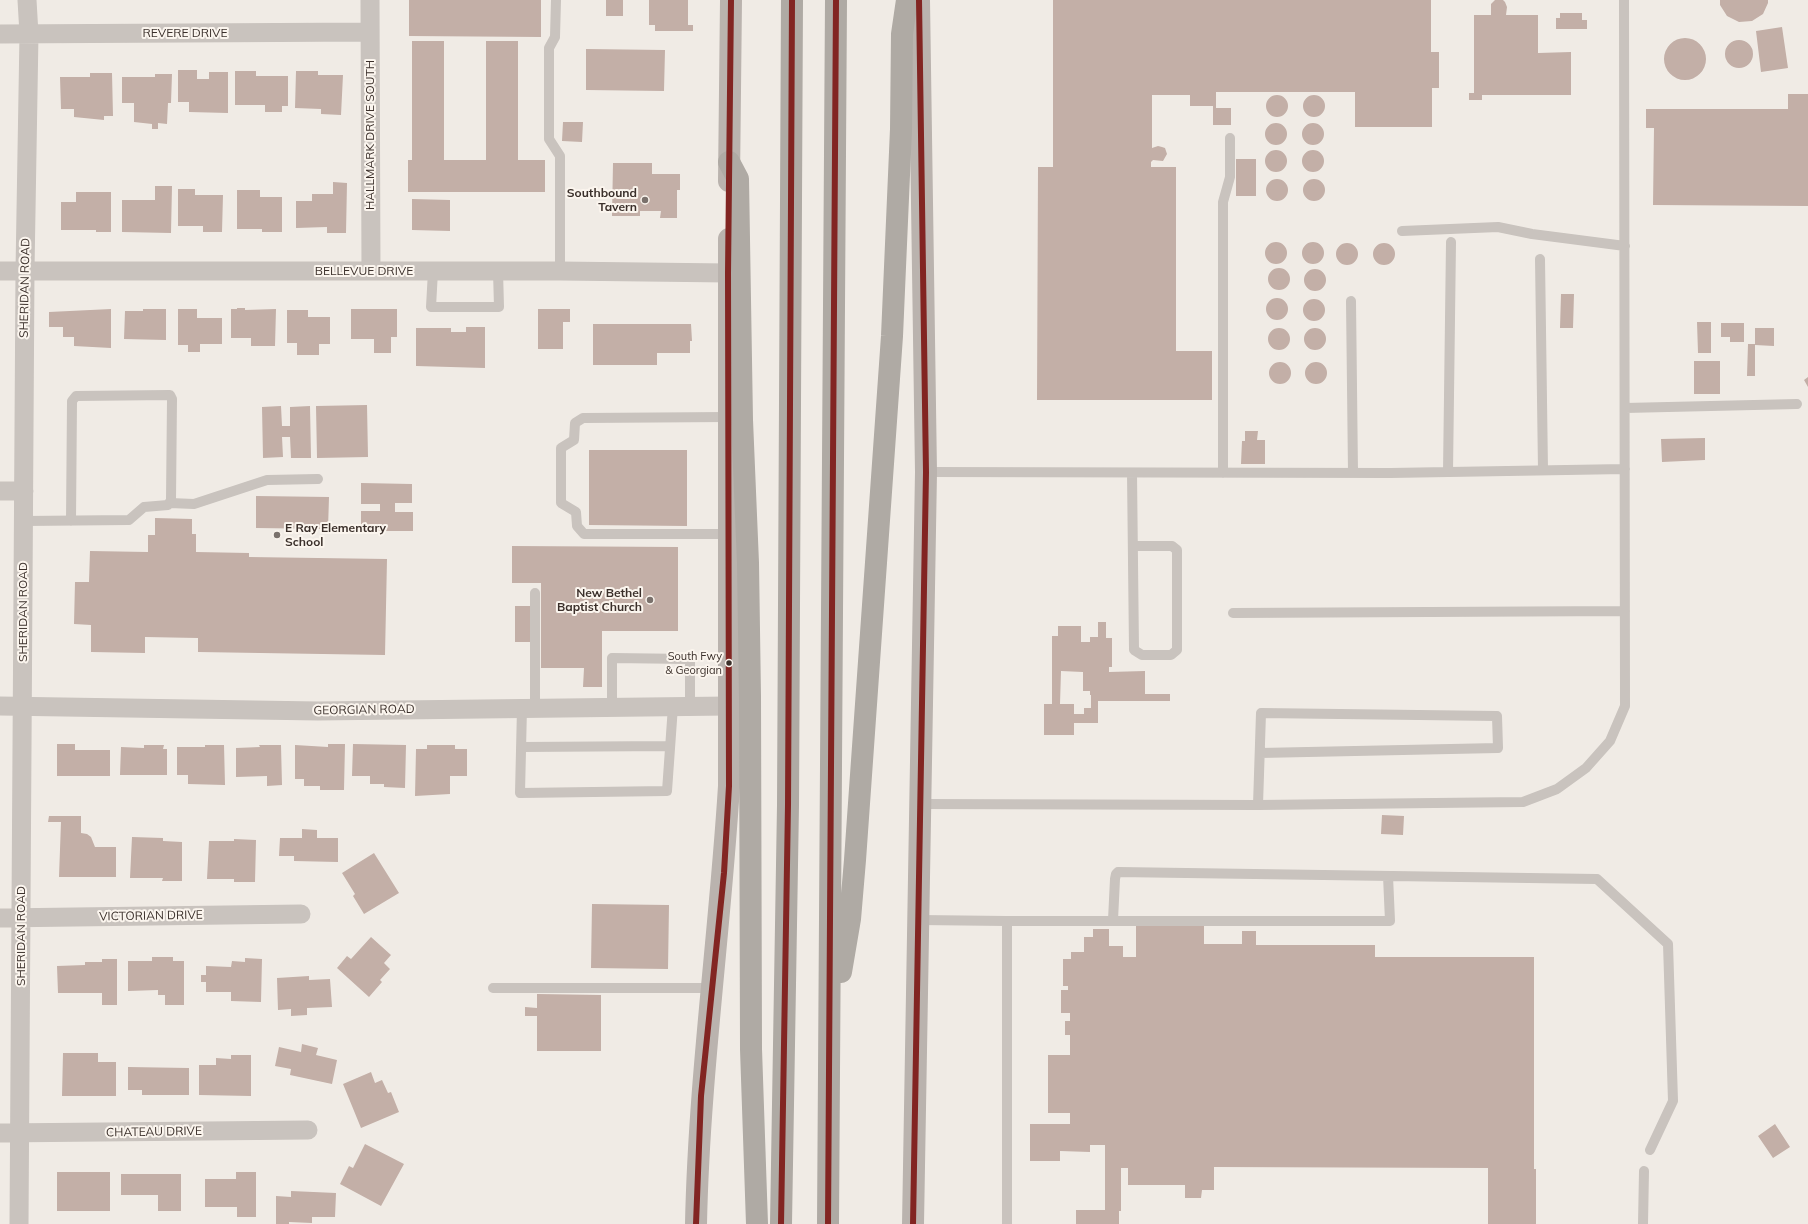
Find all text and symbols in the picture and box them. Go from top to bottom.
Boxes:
street label: REVERE DRIVE [142,26,228,40]
street label: HALLMARK DRIVE SOUTH [363,60,377,210]
place label: Southbound Tavern [567,186,637,214]
marker: Southbound Tavern [640,195,650,205]
street label: SHERIDAN ROAD [17,238,33,338]
street label: BELLEVUE DRIVE [315,264,413,278]
place label: E Ray Elementary School [285,521,386,549]
marker: E Ray Elementary School [272,530,282,540]
street label: SHERIDAN ROAD [16,562,30,662]
place label: New Bethel Baptist Church [557,586,642,614]
marker: New Bethel Baptist Church [645,595,655,605]
place label: South Fwy & Georgian [665,650,722,676]
marker: South Fwy & Georgian [724,658,734,668]
street label: GEORGIAN ROAD [313,702,415,718]
street label: SHERIDAN ROAD [14,886,28,986]
street label: VICTORIAN DRIVE [99,908,203,924]
street label: CHATEAU DRIVE [106,1124,202,1140]

